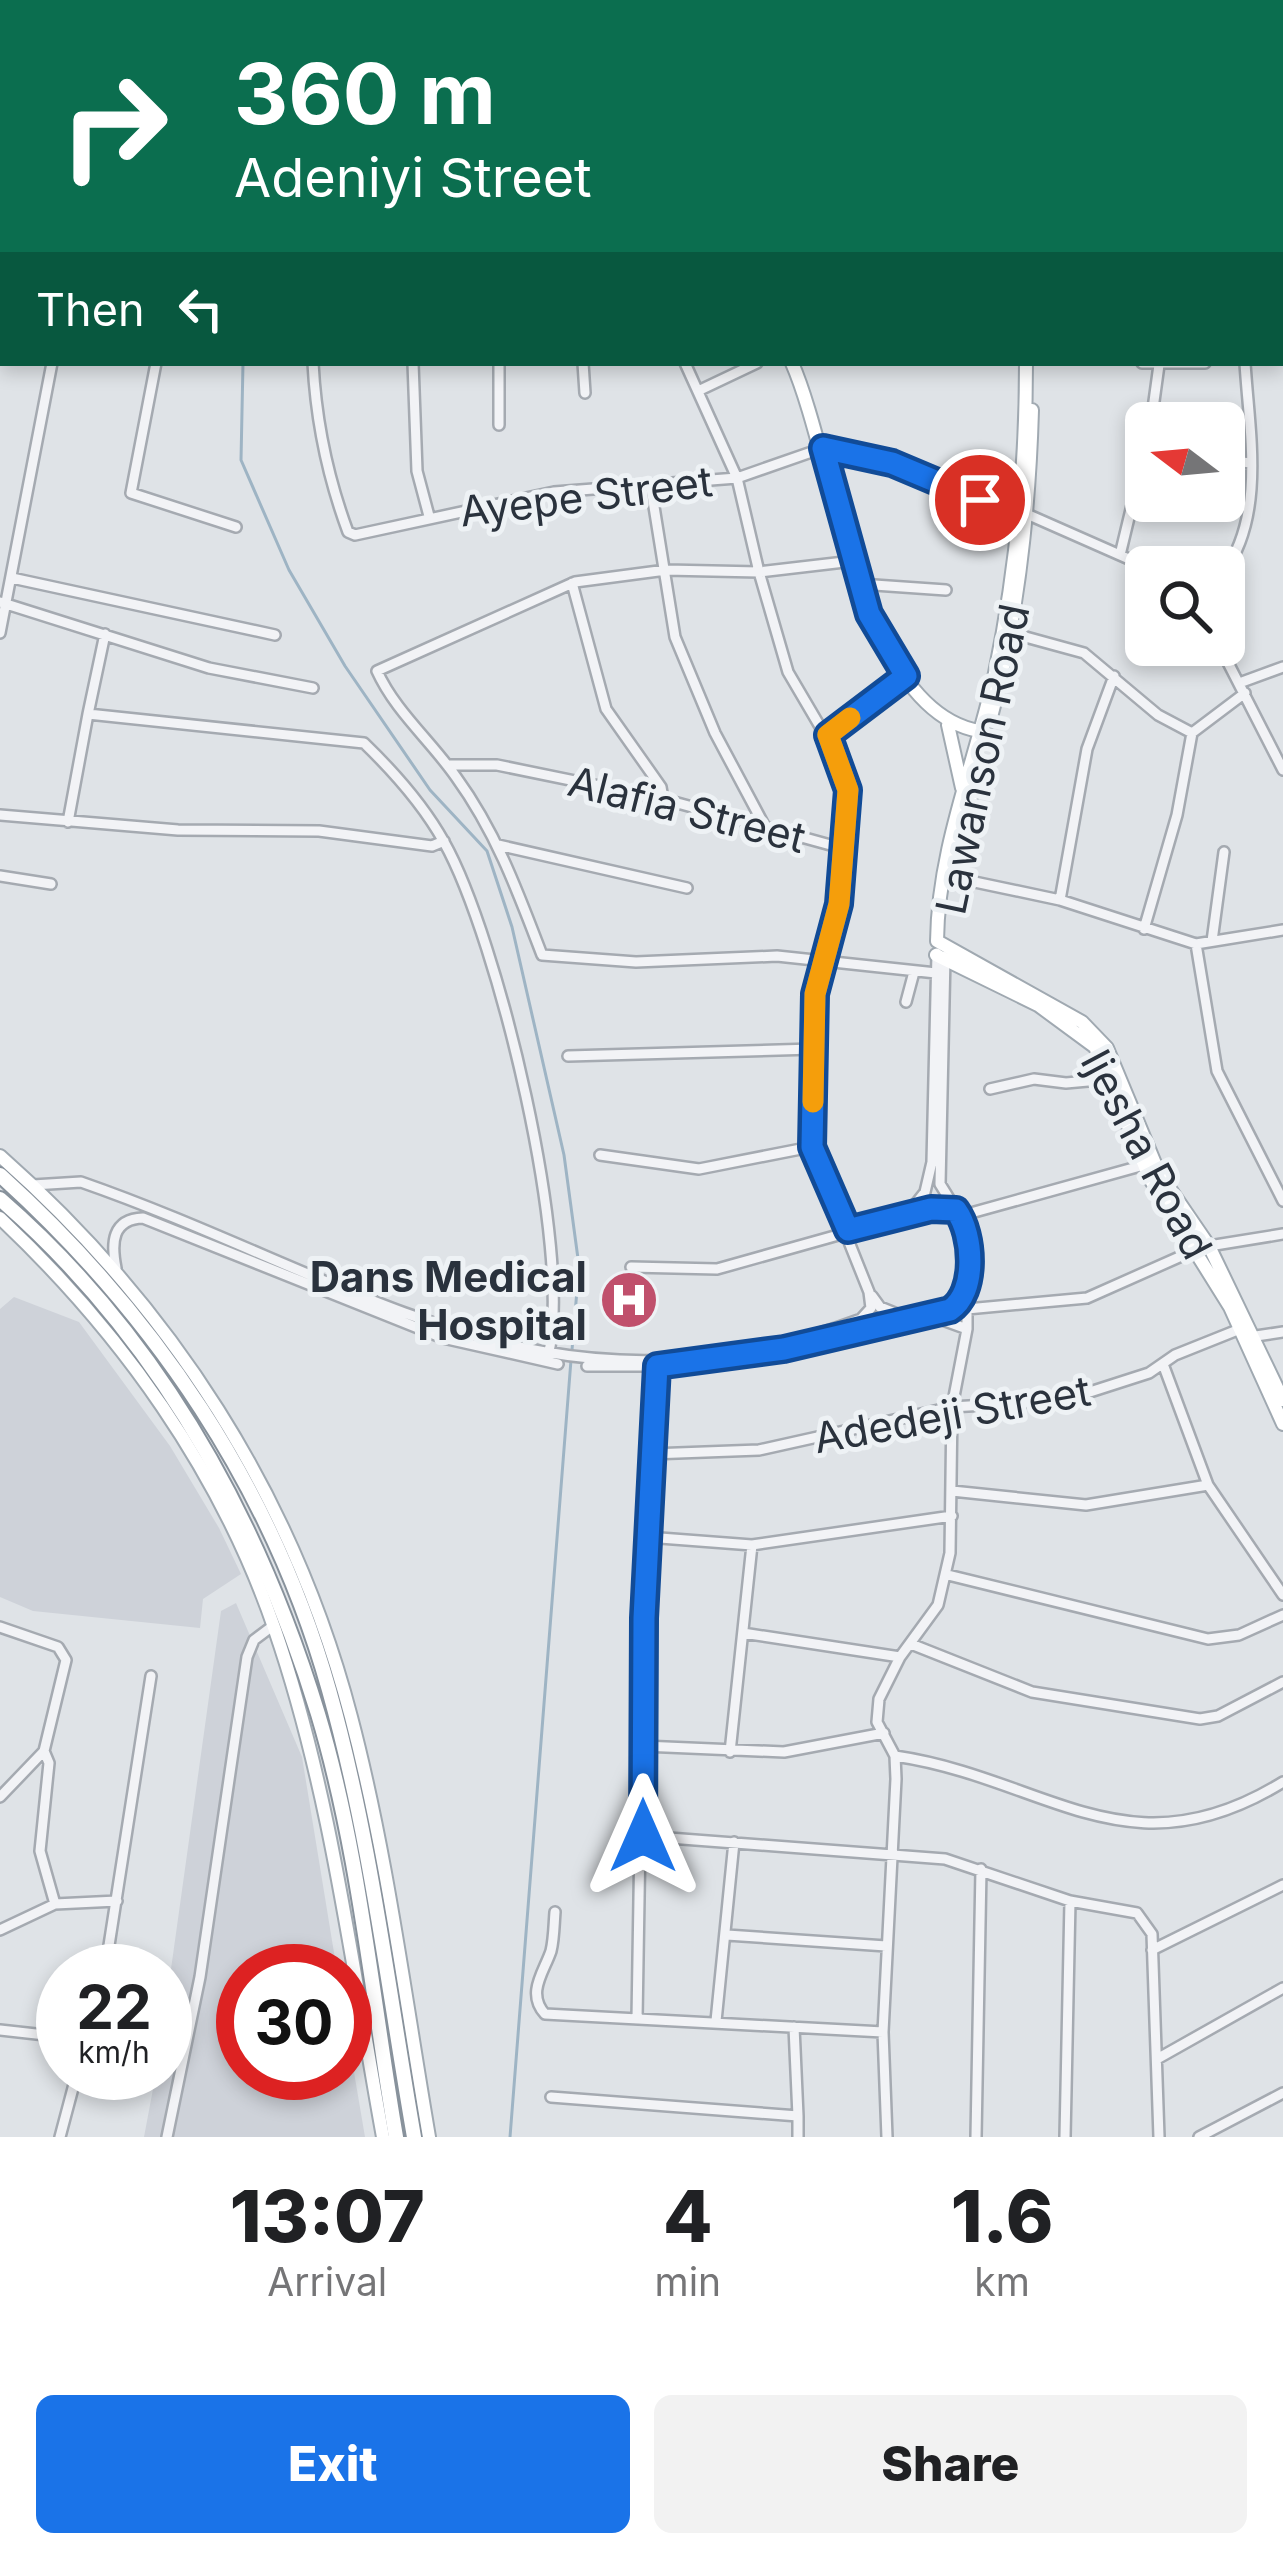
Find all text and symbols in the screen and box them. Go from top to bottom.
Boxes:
text: 360 m [234,43,496,144]
icon: right [36,48,192,204]
text: Adeniyi Street [234,145,592,210]
icon: left [168,276,234,342]
text: Then [36,282,144,337]
north arrow [1125,402,1245,522]
map controls [1125,402,1245,666]
pin [929,449,1031,551]
street label: Ayepe Street [457,455,715,537]
icon: arrive [947,467,1013,533]
button: search [1125,546,1245,666]
street label: Lawanson Road [924,599,1040,919]
street label: Alafia Street [563,755,811,863]
street label: Ijesha Road [1071,1041,1223,1267]
place label: Dans Medical Hospital [310,1251,587,1350]
hospital icon: Dans Medical Hospital [598,1269,660,1331]
street label: Adedeji Street [810,1365,1094,1463]
position arrow [580,1773,706,1899]
speed limit sign: 30 [216,1944,372,2100]
text: 22 [76,1971,152,2043]
text: km/h [78,2034,150,2070]
text: 13:07 [230,2172,425,2259]
text: 4 [663,2172,713,2259]
text: 1.6 [951,2172,1053,2259]
text: Arrival [267,2258,387,2305]
text: min [654,2258,721,2305]
text: km [974,2258,1030,2305]
button: Exit [36,2395,630,2533]
button: Share [654,2395,1247,2533]

